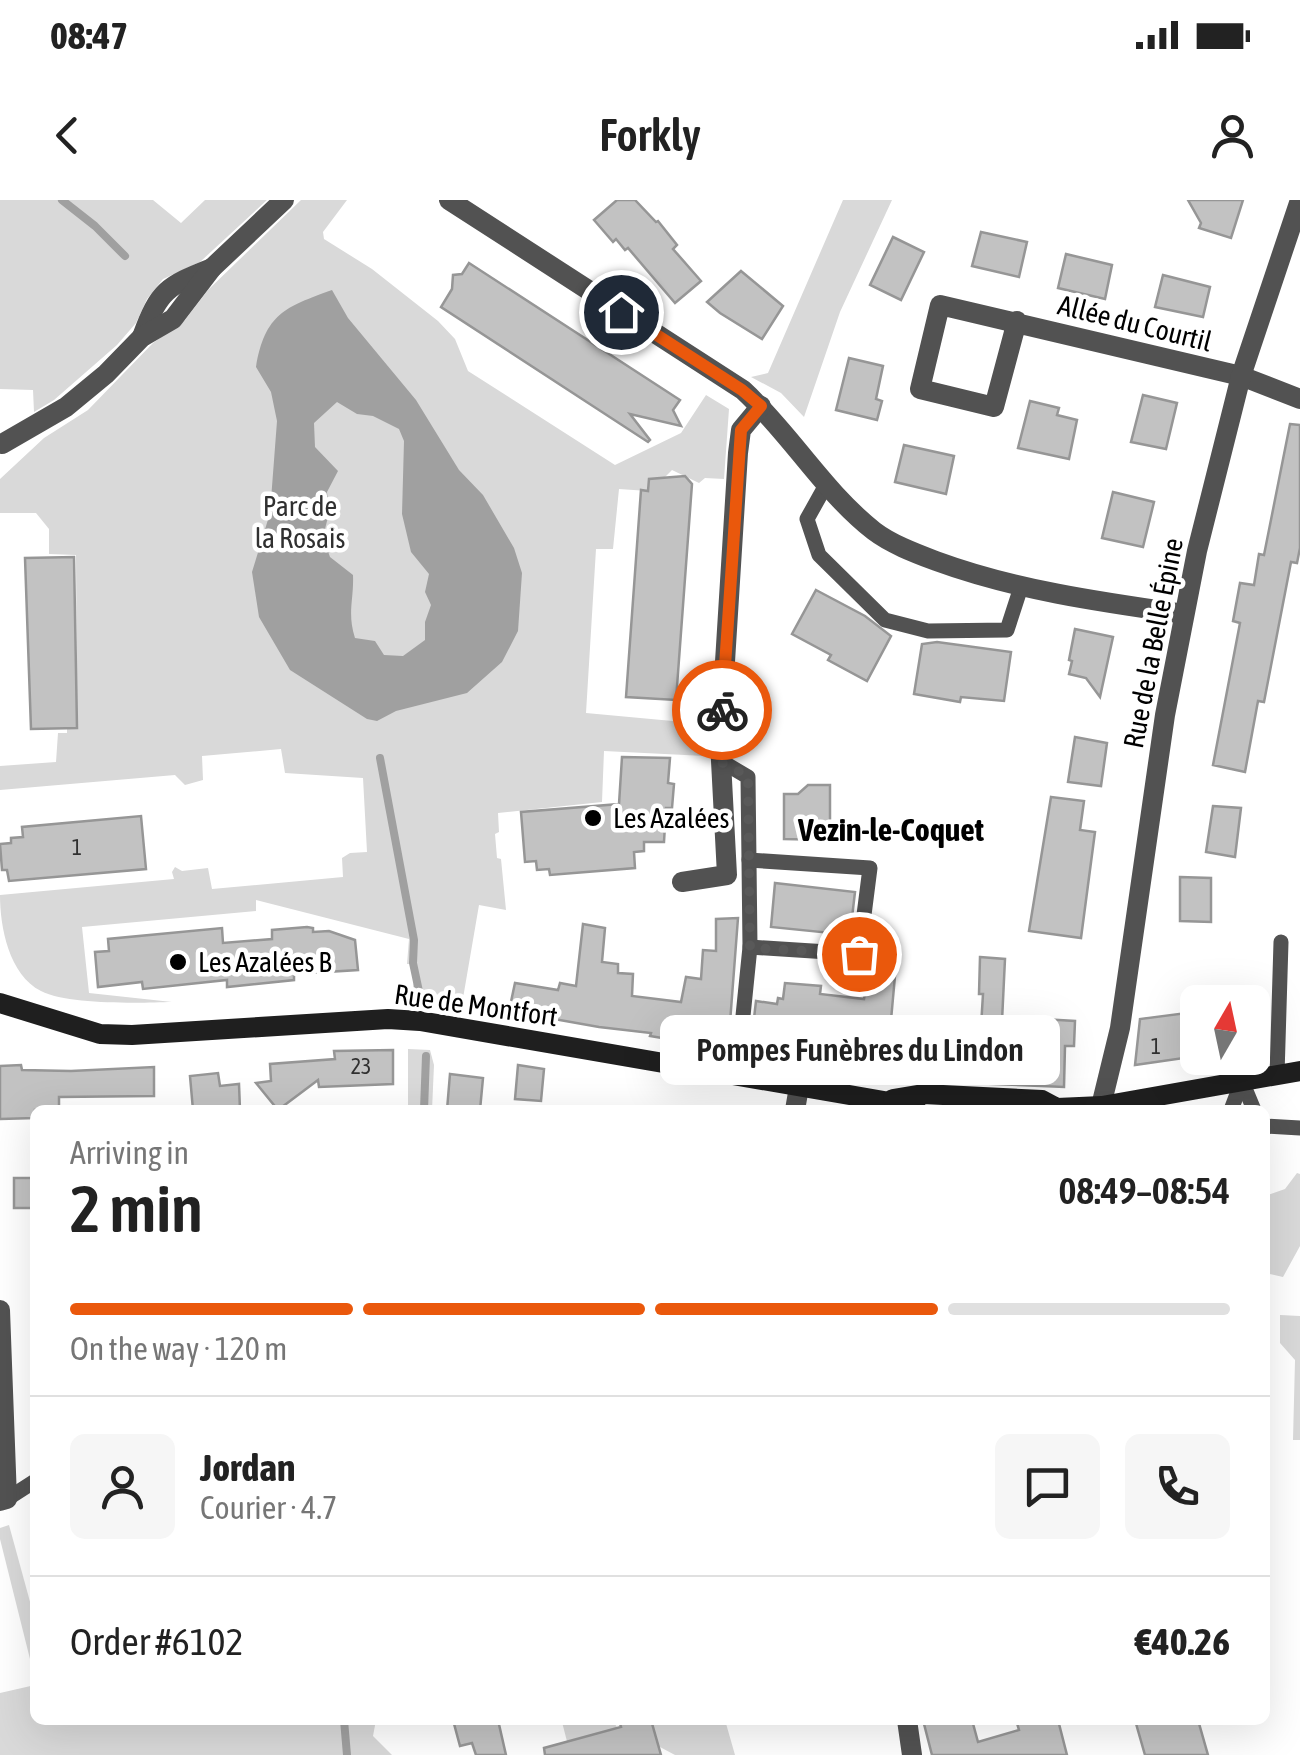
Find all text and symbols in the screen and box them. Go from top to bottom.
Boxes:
text: 08:47 [50,14,128,57]
icon: back [40,108,95,163]
icon: person [1205,108,1260,163]
text: Forkly [599,109,701,161]
pin [579,270,664,355]
icon: home [594,285,649,340]
street label: Allée du Courtil [1055,288,1216,358]
park label: Parc de la Rosais [255,490,345,554]
street label: Rue de la Belle Épine [1117,535,1189,751]
courier [672,660,772,760]
icon: bike [695,683,750,738]
place label: Les Azalées [613,802,729,834]
marker: Les Azalées [582,807,604,829]
district label: Vezin-le-Coquet [797,811,985,848]
house number: 1 [72,834,82,860]
pin [817,912,902,997]
icon: bag [832,927,887,982]
place label: Les Azalées B [198,946,332,978]
marker: Les Azalées B [167,951,189,973]
street label: Rue de Montfort [392,978,560,1032]
north arrow [1180,985,1270,1075]
map controls [1180,985,1270,1075]
callout: Pompes Funèbres du Lindon [659,1014,1059,1084]
text: Pompes Funèbres du Lindon [696,1031,1024,1068]
house number: 1 [1151,1033,1161,1059]
house number: 23 [351,1053,371,1079]
text: Arriving in [70,1134,189,1171]
text: 08:49–08:54 [1058,1169,1230,1212]
text: 2 min [70,1171,203,1246]
text: On the way · 120 m [70,1330,287,1367]
button: person [70,1434,175,1539]
button: chat [995,1434,1100,1539]
button: phone [1125,1434,1230,1539]
text: Jordan [200,1446,295,1489]
text: Courier · 4.7 [200,1489,337,1526]
text: Order #6102 [70,1620,243,1663]
text: €40.26 [1135,1620,1230,1663]

